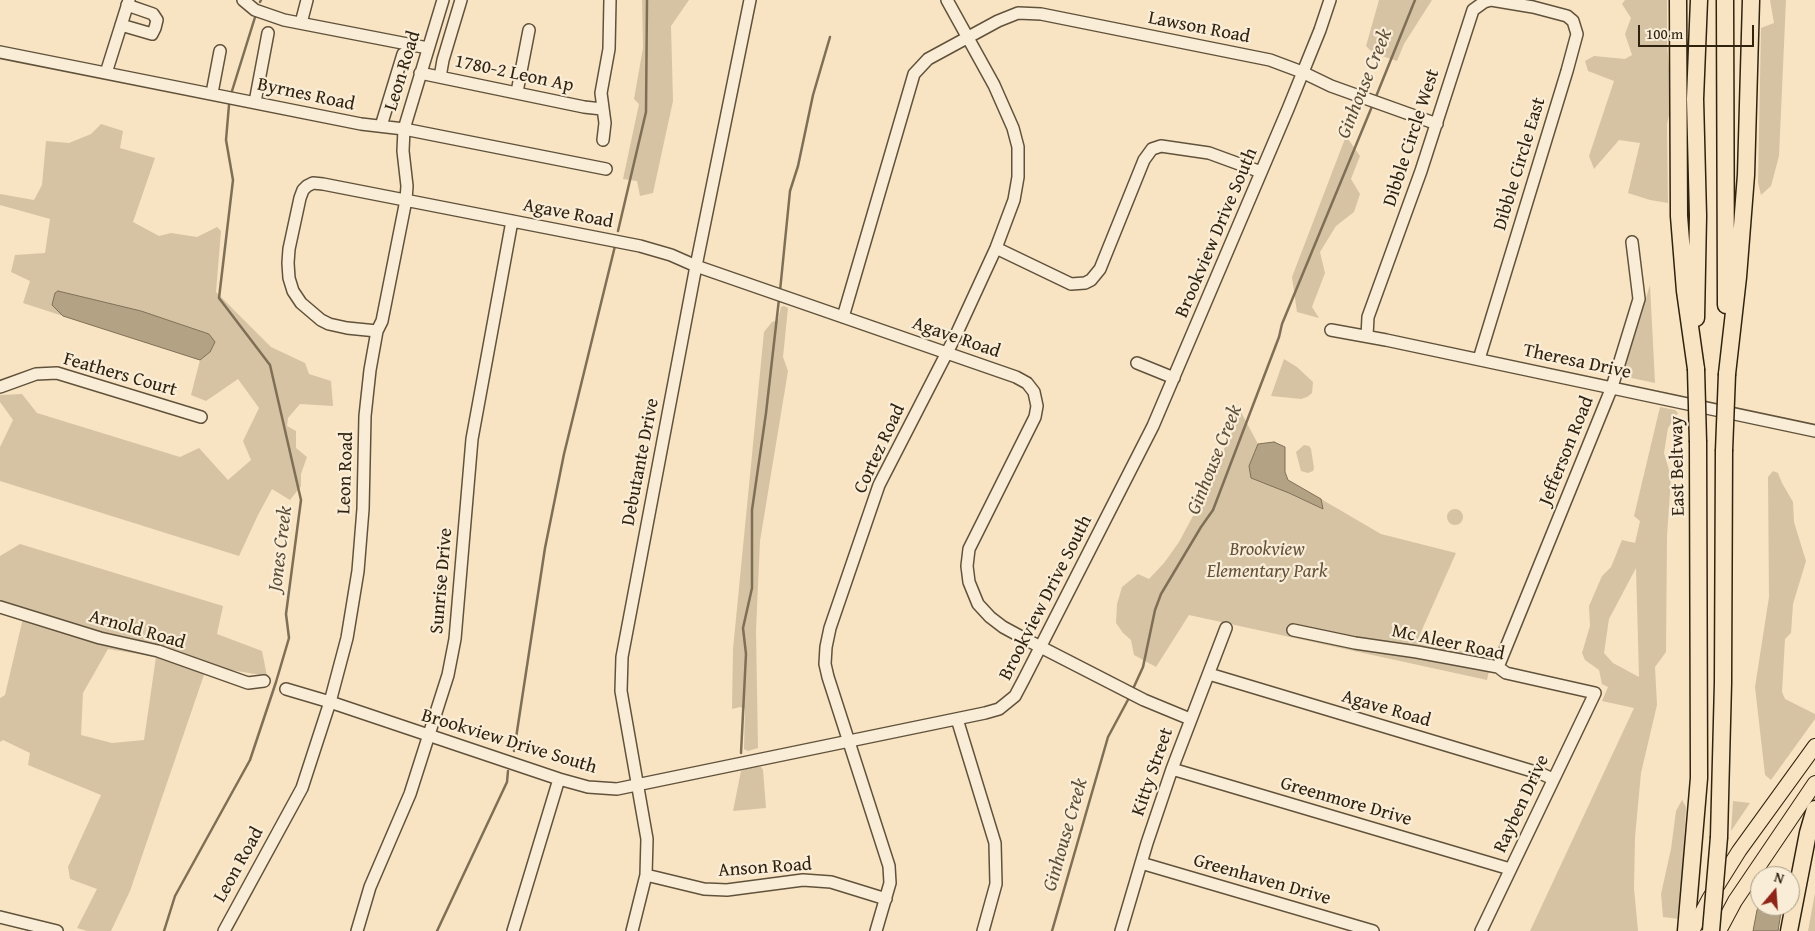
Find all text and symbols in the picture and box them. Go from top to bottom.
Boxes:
street label: Lawson Road [1146,7,1252,49]
scale bar [1640,15,1756,47]
text: 100 m [1646,23,1683,44]
water label: Ginhouse Creek [1332,26,1398,142]
street label: Leon Road [380,28,426,114]
street label: 1780-2 Leon Ap [452,50,576,98]
street label: Dibble Circle West [1379,66,1445,210]
street label: Byrnes Road [255,74,357,116]
street label: Dibble Circle East [1489,95,1551,233]
street label: Brookview Drive South [1171,145,1263,321]
street label: Agave Road [521,194,615,234]
street label: Agave Road [909,312,1003,364]
street label: Theresa Drive [1521,339,1633,385]
street label: Feathers Court [61,348,179,402]
street label: Jefferson Road [1535,393,1599,509]
street label: Debutante Drive [617,396,665,528]
street label: Cortez Road [849,401,911,497]
water label: Ginhouse Creek [1182,402,1248,518]
street label: East Beltway [1666,416,1690,516]
street label: Leon Road [333,431,359,515]
water label: Jones Creek [264,505,298,593]
street label: Brookview Drive South [994,512,1098,684]
street label: Sunrise Drive [426,527,458,635]
park label: Brookview Elementary Park [1207,539,1327,583]
street label: Arnold Road [86,605,188,655]
street label: Mc Aleer Road [1390,620,1506,666]
street label: Agave Road [1339,685,1433,733]
street label: Brookview Drive South [419,704,599,780]
street label: Kitty Street [1127,725,1179,819]
street label: Rayben Drive [1489,751,1555,857]
street label: Greenmore Drive [1278,772,1414,832]
water label: Ginhouse Creek [1038,776,1094,894]
street label: Leon Road [209,823,269,907]
street label: Greenhaven Drive [1191,849,1333,911]
street label: Anson Road [717,853,813,883]
north arrow [1750,866,1800,916]
text: N [1772,867,1787,889]

